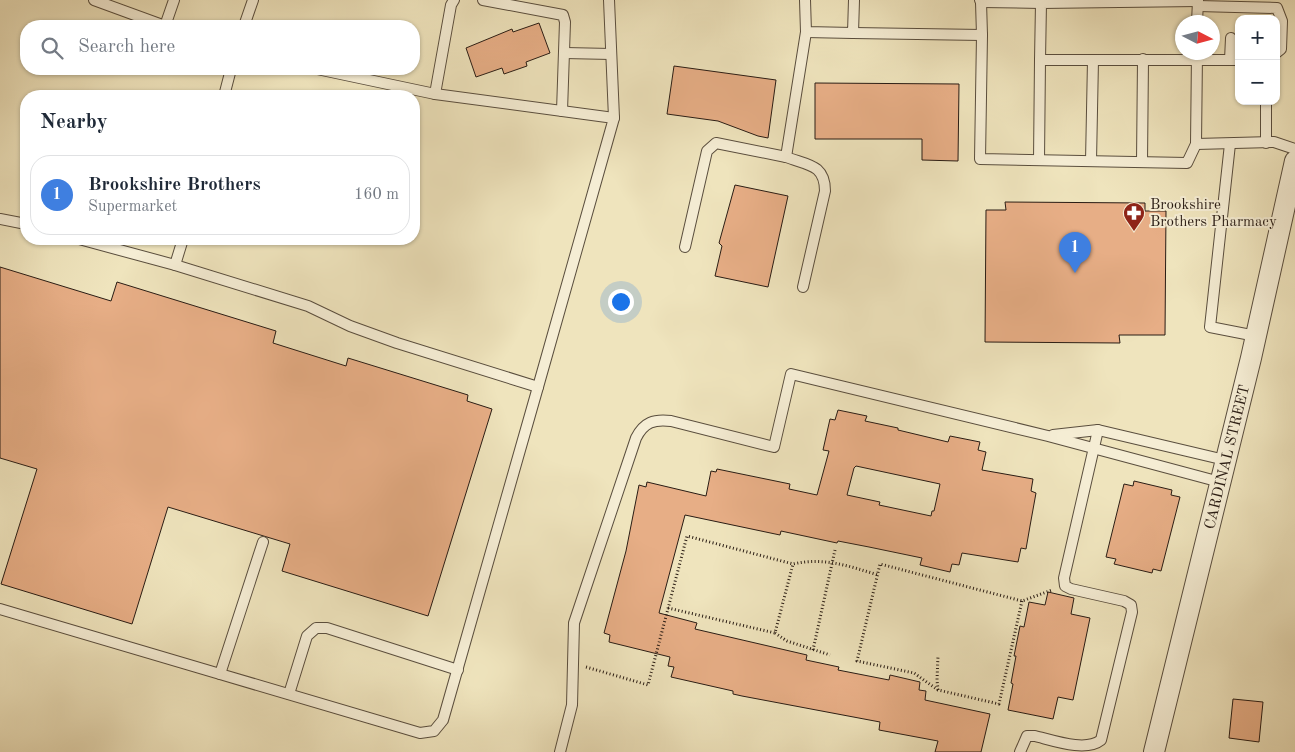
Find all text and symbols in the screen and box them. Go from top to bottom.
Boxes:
north arrow [1175,15,1220,60]
map controls [1235,15,1280,105]
button: + [1235,15,1280,60]
search box [20,20,420,75]
icon: search [38,34,66,62]
text: Search here [78,38,175,57]
button: − [1235,60,1280,105]
text: Nearby [40,112,108,133]
text: Brookshire Brothers [88,176,261,195]
text: 1 [52,187,62,203]
text: 160 m [354,187,399,203]
place label: Brookshire Brothers Pharmacy [1150,198,1277,230]
text: Supermarket [88,199,177,215]
pharmacy icon: Brookshire Brothers Pharmacy [1122,201,1146,232]
pin: 1 [1059,232,1091,273]
your location [608,289,634,315]
street label: CARDINAL STREET [1203,383,1253,531]

